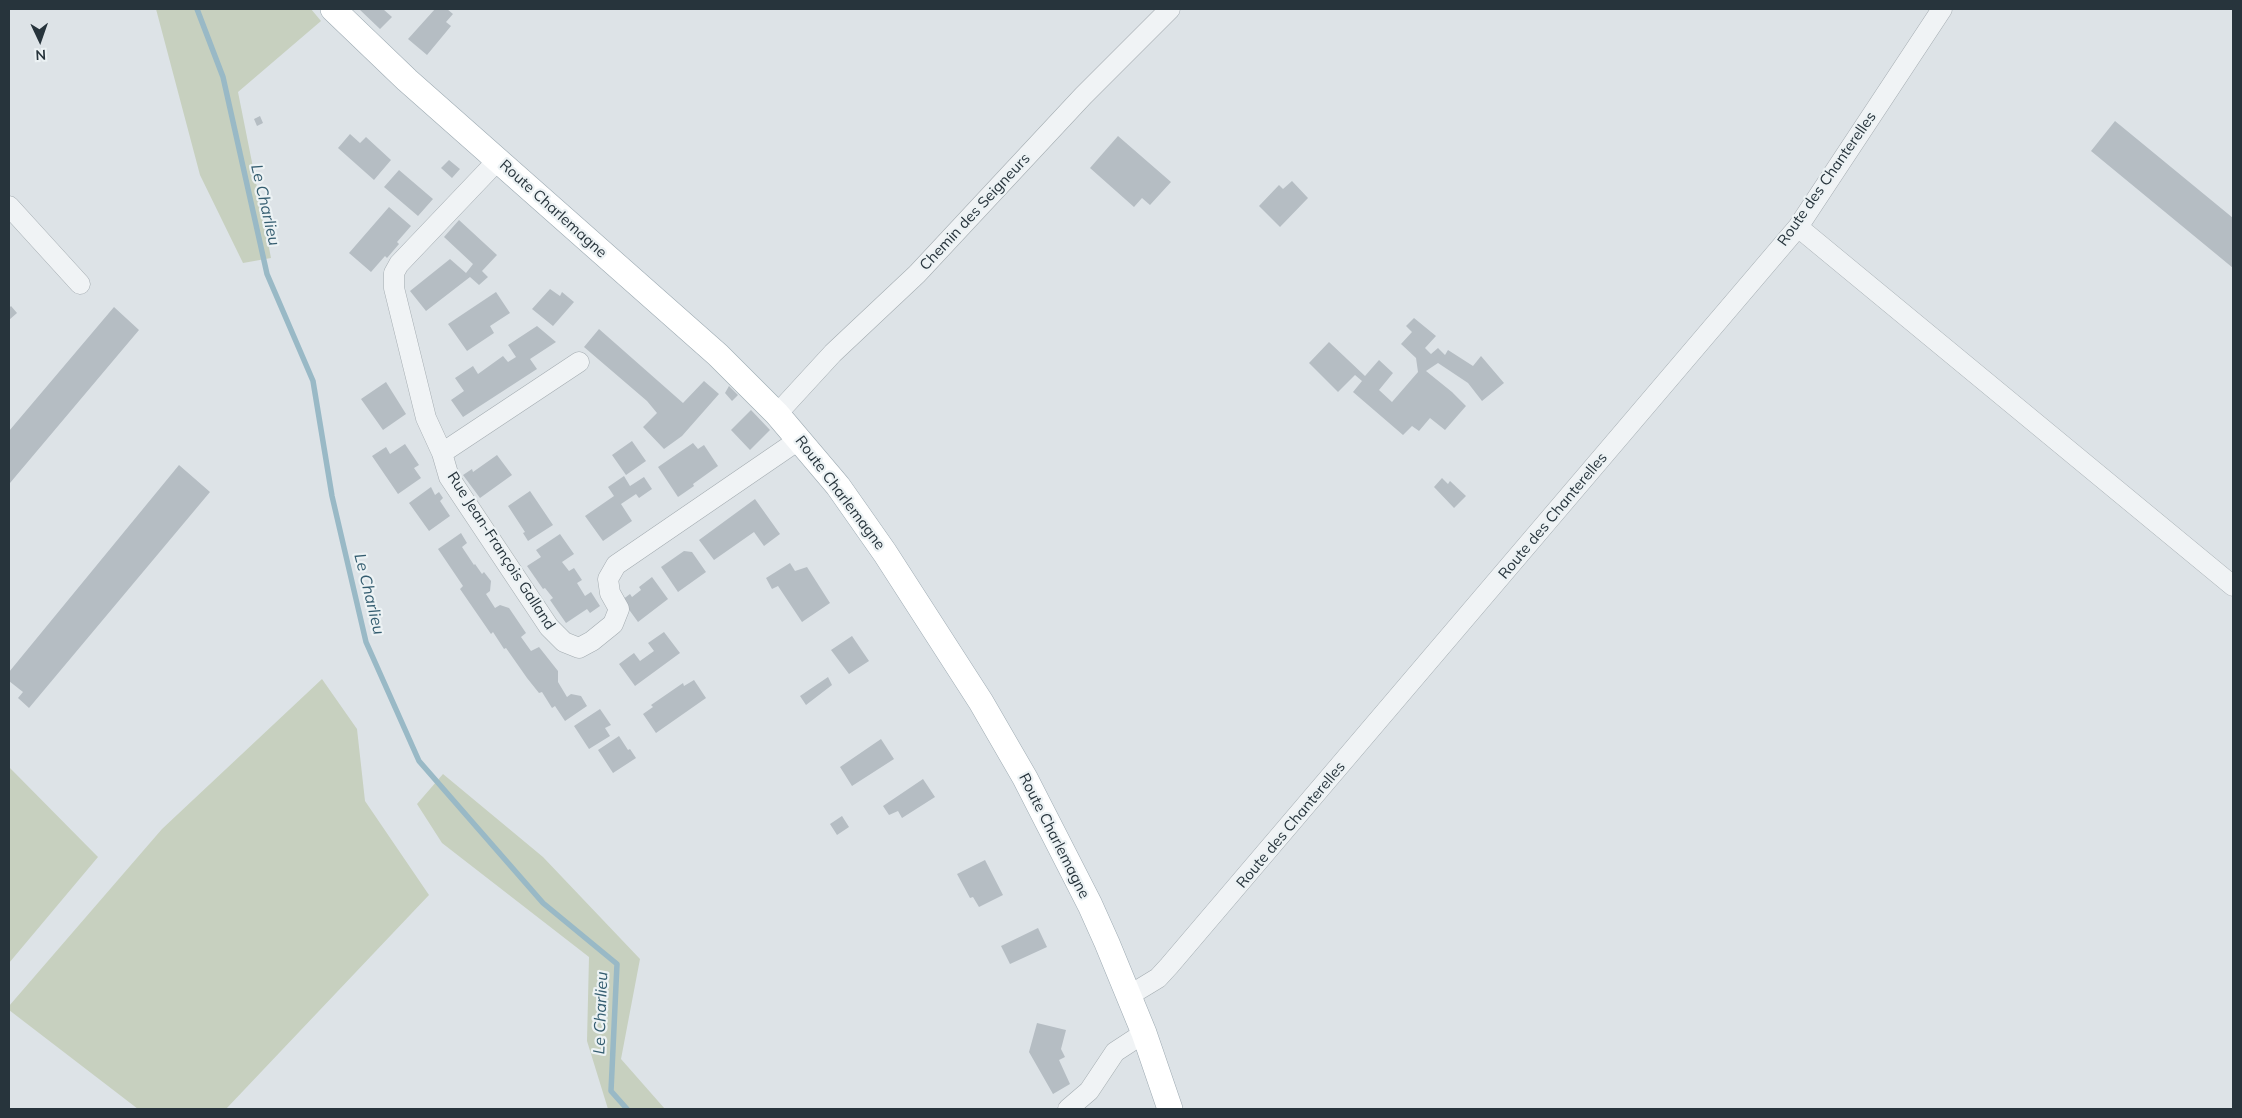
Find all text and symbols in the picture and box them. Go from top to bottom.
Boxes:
north arrow [15,15,65,65]
text: N [35,46,47,64]
street label: Route des Chanterelles [1774,108,1880,250]
street label: Chemin des Seigneurs [916,150,1034,274]
street label: Route Charlemagne [496,156,610,262]
water label: Le Charlieu [246,163,284,247]
street label: Route Charlemagne [791,432,889,554]
street label: Route des Chanterelles [1495,449,1611,583]
street label: Rue Jean-François Galland [443,469,559,633]
water label: Le Charlieu [350,552,388,636]
street label: Route des Chanterelles [1233,758,1349,892]
street label: Route Charlemagne [1015,770,1093,902]
water label: Le Charlieu [590,971,612,1055]

